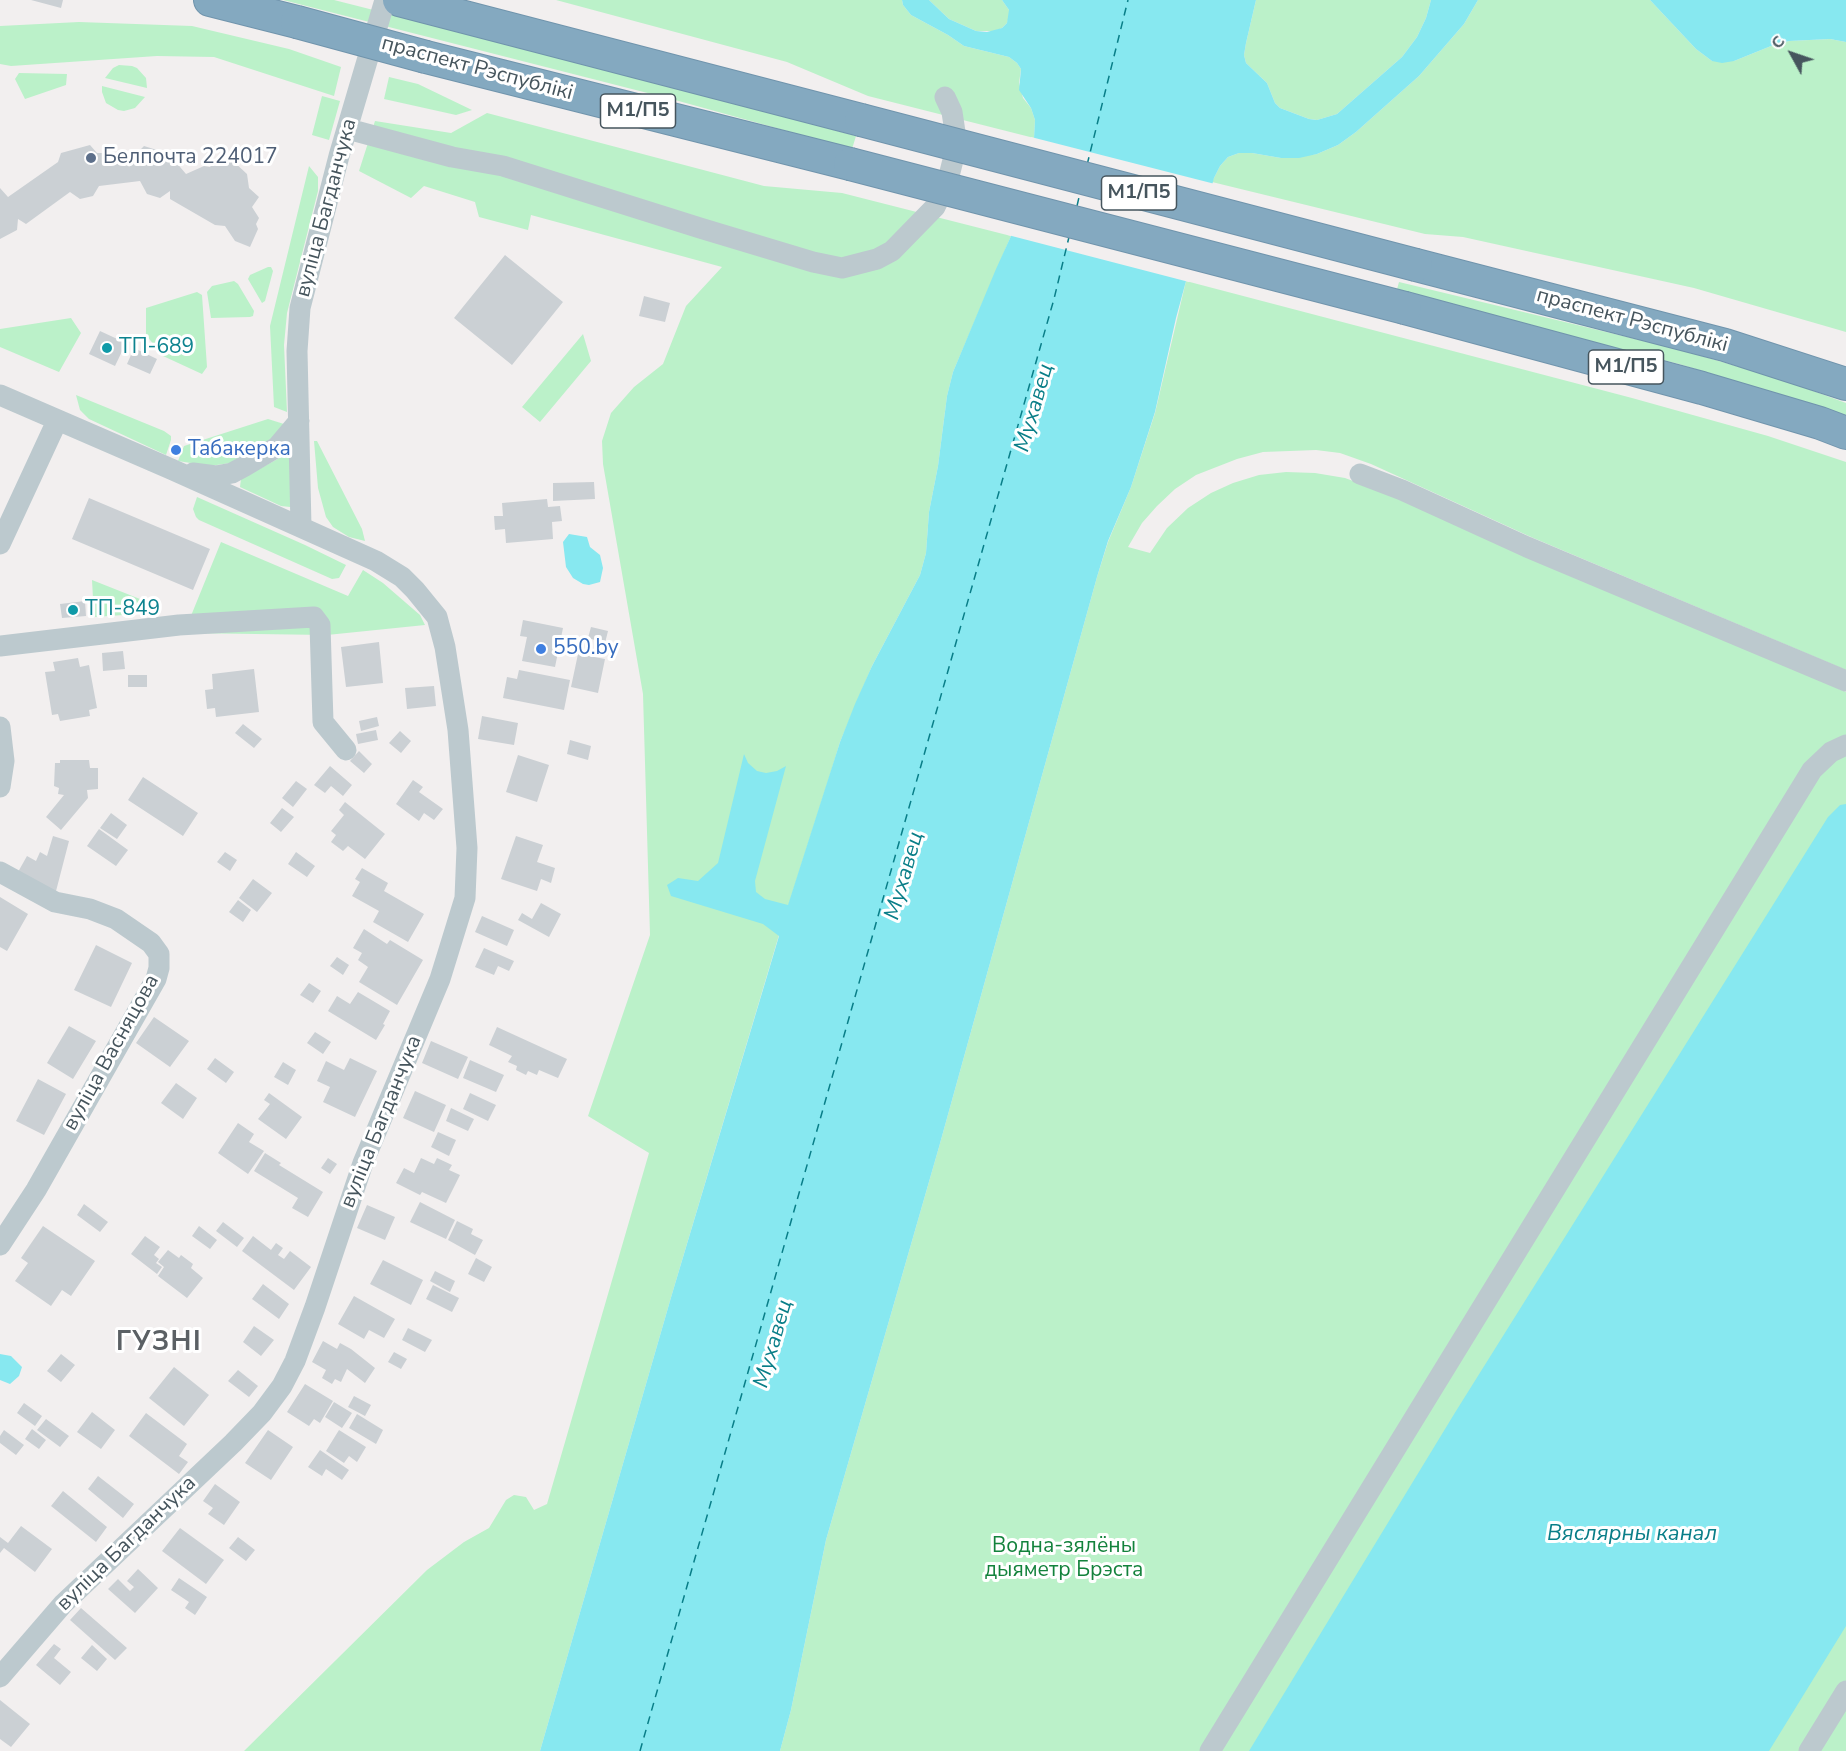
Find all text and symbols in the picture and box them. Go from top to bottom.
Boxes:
north arrow [1762,24,1822,84]
street label: праспект Рэспублікі [379,31,575,107]
text: С [1766,31,1790,54]
road number: М1/П5 [600,94,676,128]
street label: вуліца Багданчука [291,116,363,300]
place label: Белпочта 224017 [103,145,278,171]
marker: Белпочта 224017 [84,151,98,165]
road number: М1/П5 [1102,176,1176,210]
street label: праспект Рэспублікі [1534,283,1730,359]
place label: ТП-689 [119,335,194,361]
marker: ТП-689 [100,341,114,355]
road number: М1/П5 [1588,350,1664,384]
water label: Мухавец [1010,361,1060,455]
place label: Табакерка [188,437,291,463]
marker: Табакерка [169,443,183,457]
place label: ТП-849 [85,597,160,623]
marker: ТП-849 [66,603,80,617]
place label: 550.by [553,636,618,662]
marker: 550.by [534,642,548,656]
water label: Мухавец [880,829,930,923]
street label: вуліца Васняцова [59,971,165,1135]
street label: вуліца Багданчука [336,1032,428,1212]
water label: Мухавец [749,1297,799,1391]
district label: ГУЗНІ [116,1327,202,1359]
street label: вуліца Багданчука [52,1471,202,1617]
water label: Вяслярны канал [1547,1522,1717,1548]
park label: Водна-зялёны дыяметр Брэста [985,1534,1143,1584]

